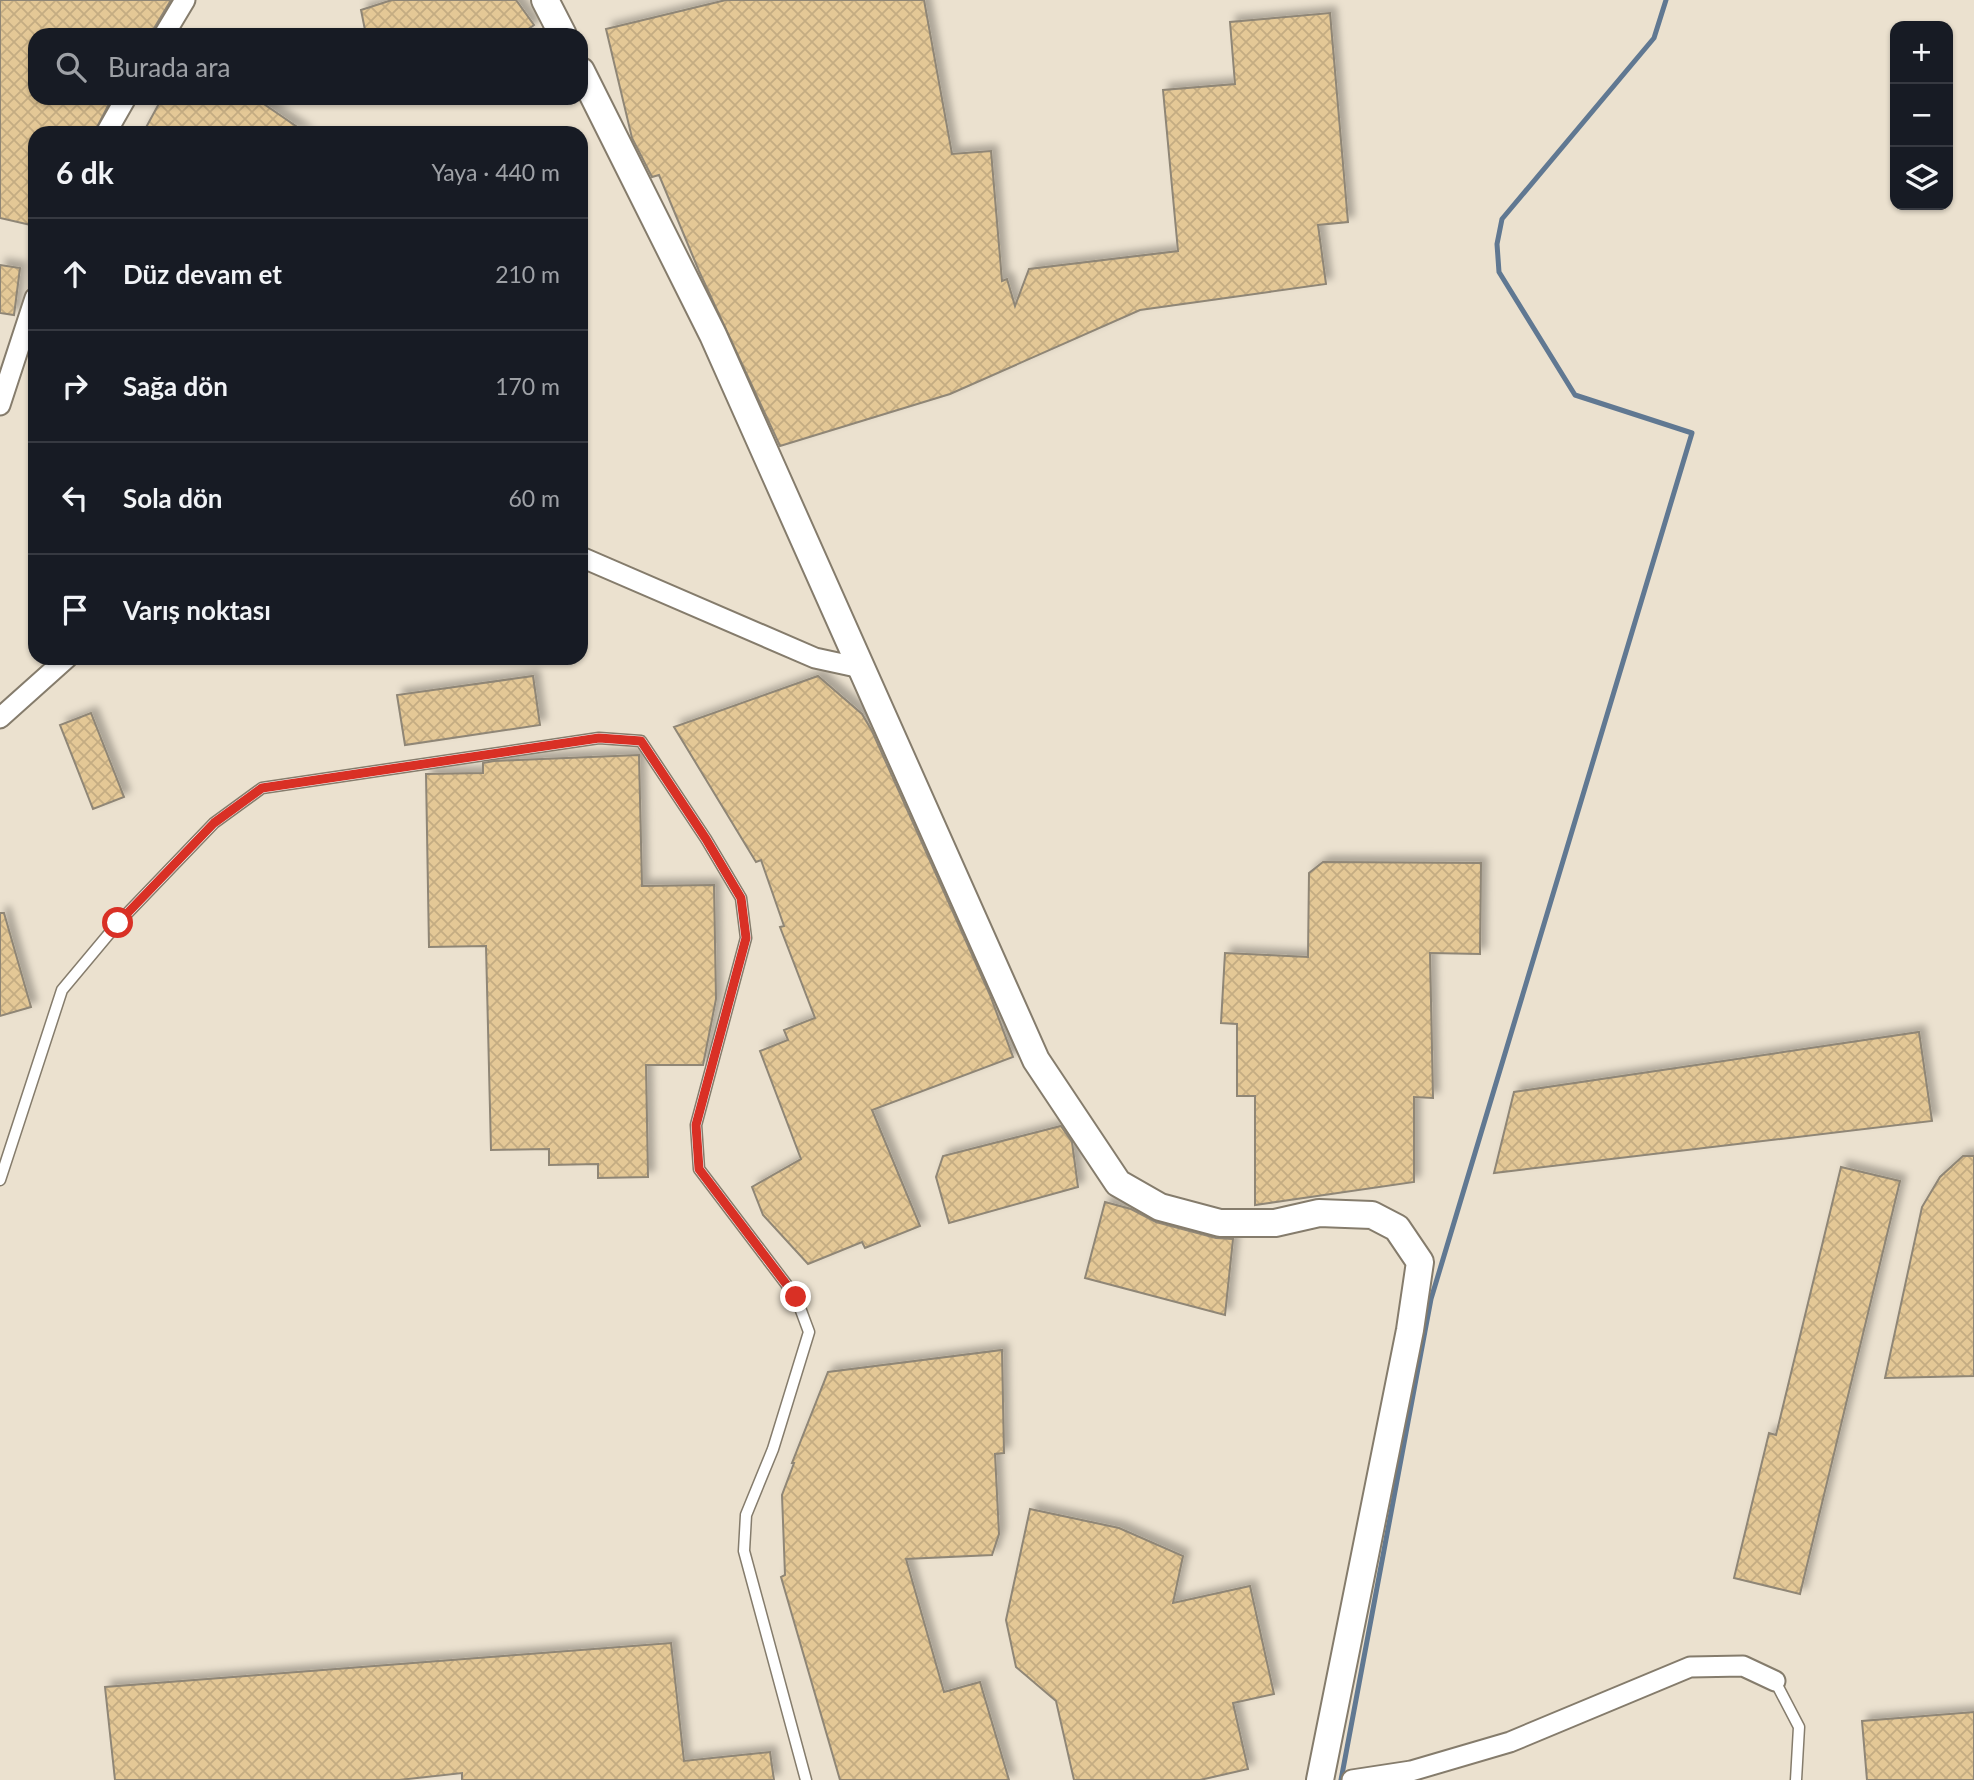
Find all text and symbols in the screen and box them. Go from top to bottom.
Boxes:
map controls [1890,21,1953,210]
button: + [1890,21,1953,84]
search box [28,28,588,105]
icon: search [52,48,90,86]
text: Burada ara [108,51,230,83]
button: − [1890,84,1953,147]
button: layers [1890,147,1953,210]
text: 6 dk [56,154,114,190]
text: Yaya · 440 m [431,158,560,186]
icon: ahead [56,255,94,293]
text: Düz devam et [123,258,282,290]
text: 210 m [495,260,560,288]
icon: right [56,367,94,405]
text: Sağa dön [123,370,228,402]
text: 170 m [495,372,560,400]
icon: left [56,479,94,517]
text: Sola dön [123,482,223,514]
text: 60 m [509,484,560,512]
icon: arrive [56,591,94,629]
text: Varış noktası [123,594,271,626]
route start [102,907,133,938]
route end [780,1281,811,1312]

